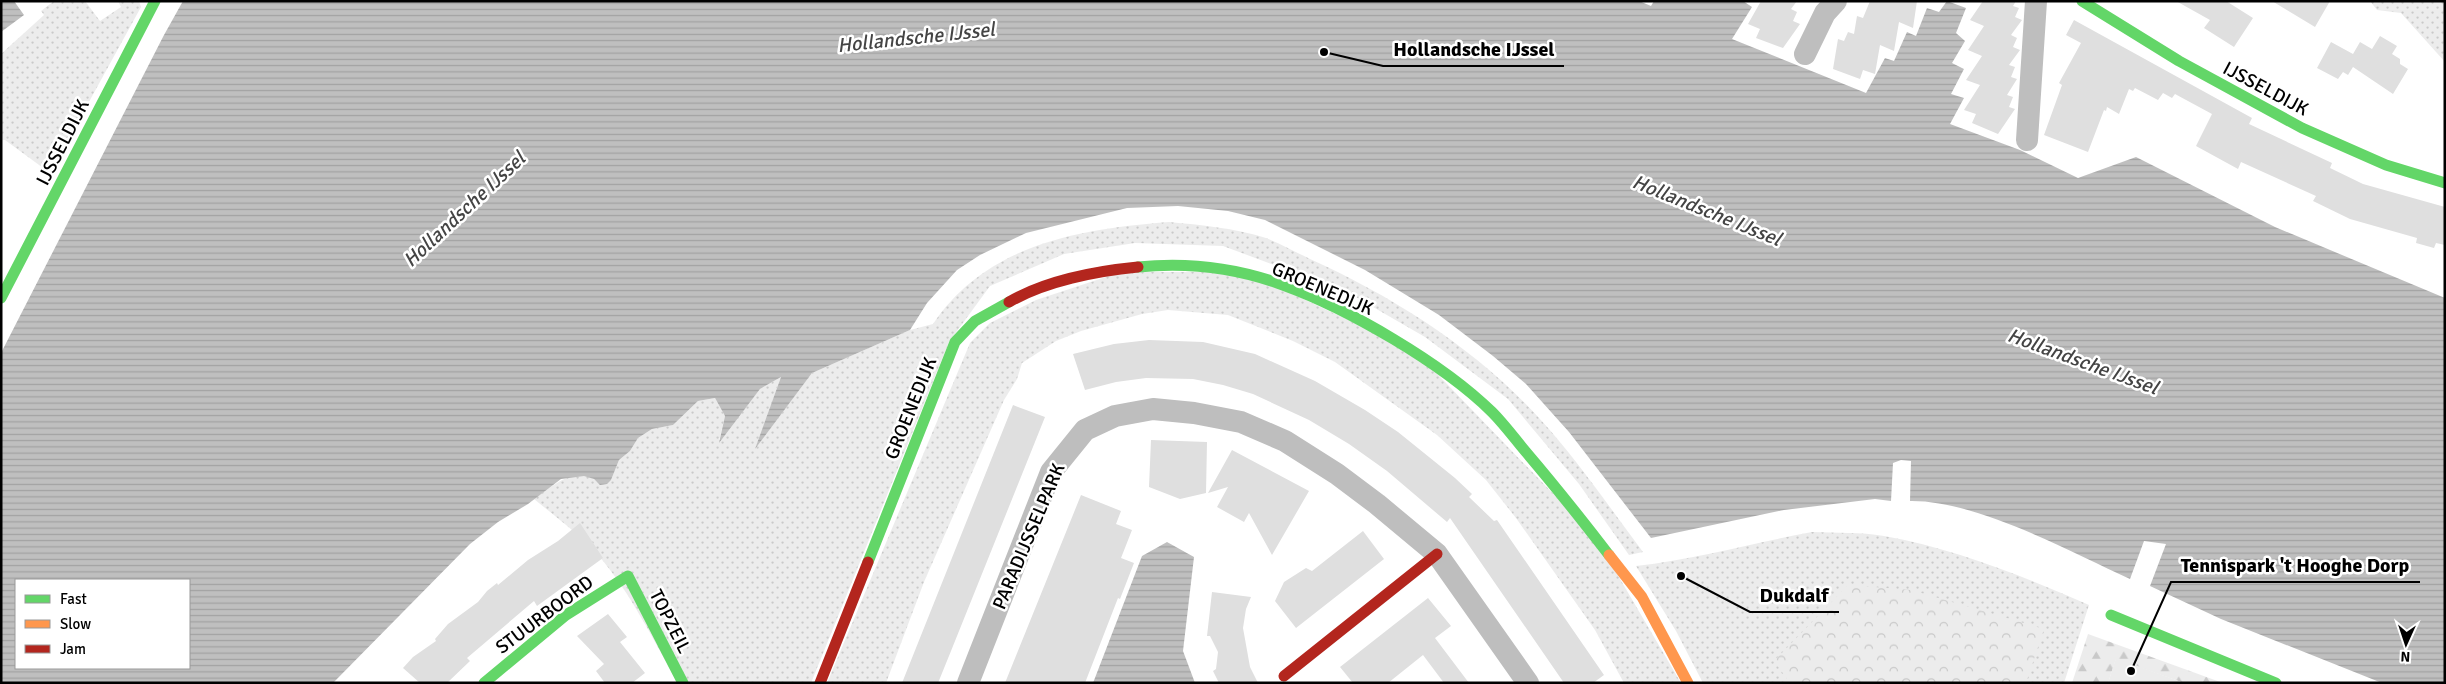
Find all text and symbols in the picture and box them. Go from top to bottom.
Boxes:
water label: Hollandsche IJssel [836,17,998,58]
callout: Hollandsche IJssel [1383,31,1564,66]
text: Hollandsche IJssel [1393,37,1555,62]
street label: IJSSELDIJK [2219,56,2313,122]
street label: IJSSELDIJK [31,95,95,190]
water label: Hollandsche IJssel [398,145,532,272]
water label: Hollandsche IJssel [1629,169,1787,252]
street label: GROENEDIJK [1268,257,1378,321]
water label: Hollandsche IJssel [2004,323,2163,401]
street label: GROENEDIJK [880,353,943,463]
street label: PARADIJSSELPARK [987,459,1071,613]
callout: Tennispark 't Hooghe Dorp [2171,547,2420,582]
text: Tennispark 't Hooghe Dorp [2181,553,2409,578]
street label: STUURBOORD [491,570,598,659]
callout: Dukdalf [1750,577,1839,612]
legend [15,579,190,669]
text: Dukdalf [1760,583,1830,608]
street label: TOPZEIL [644,586,696,658]
text: Fast [60,590,87,608]
text: Slow [60,615,91,633]
north arrow [2381,619,2431,669]
text: Jam [60,640,86,658]
text: N [2400,648,2411,665]

